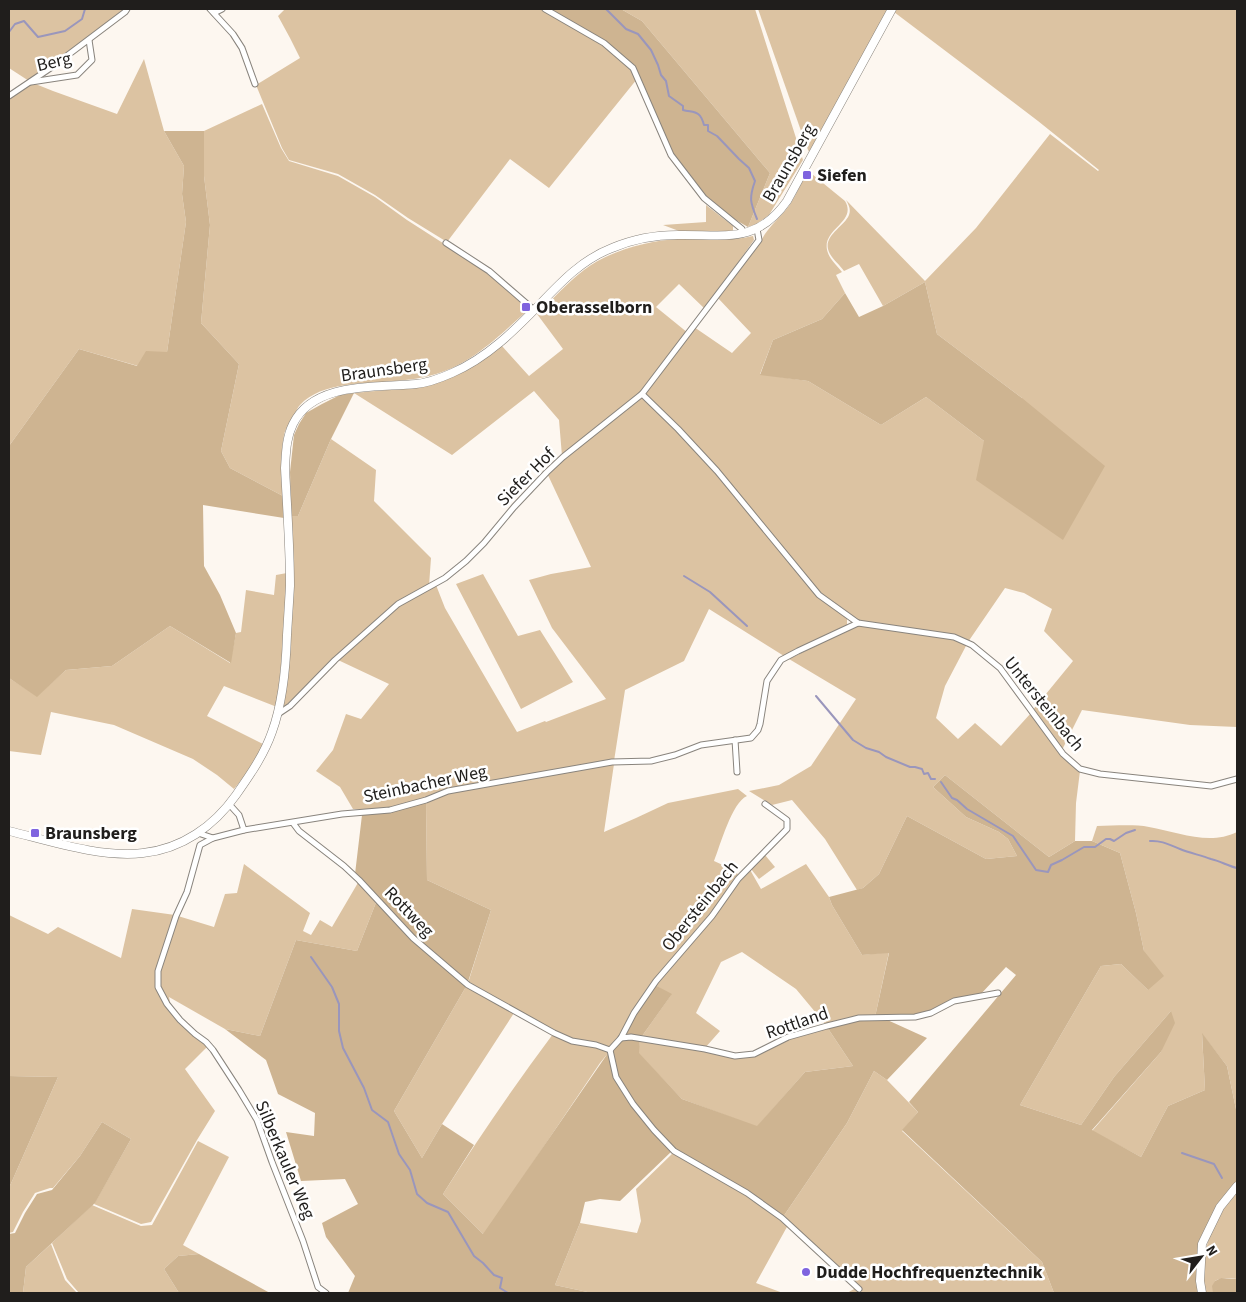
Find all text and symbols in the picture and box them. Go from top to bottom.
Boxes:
street label: Berg [34,46,74,78]
street label: Braunsberg [757,119,821,207]
place label: Siefen [817,163,867,188]
marker: Siefen [801,169,813,181]
place label: Oberasselborn [536,295,652,320]
marker: Oberasselborn [520,301,532,313]
street label: Braunsberg [339,352,429,388]
street label: Siefer Hof [491,442,561,512]
street label: Untersteinbach [998,651,1090,757]
street label: Steinbacher Weg [361,759,489,809]
place label: Braunsberg [45,821,137,846]
marker: Braunsberg [29,827,41,839]
street label: Obersteinbach [656,855,744,957]
street label: Rottweg [378,881,440,943]
street label: Rottland [762,1001,832,1045]
street label: Silberkauler Weg [249,1097,321,1223]
north arrow [1176,1232,1226,1282]
text: N [1200,1242,1222,1260]
place label: Dudde Hochfrequenztechnik [816,1260,1043,1285]
marker: Dudde Hochfrequenztechnik [800,1266,812,1278]

